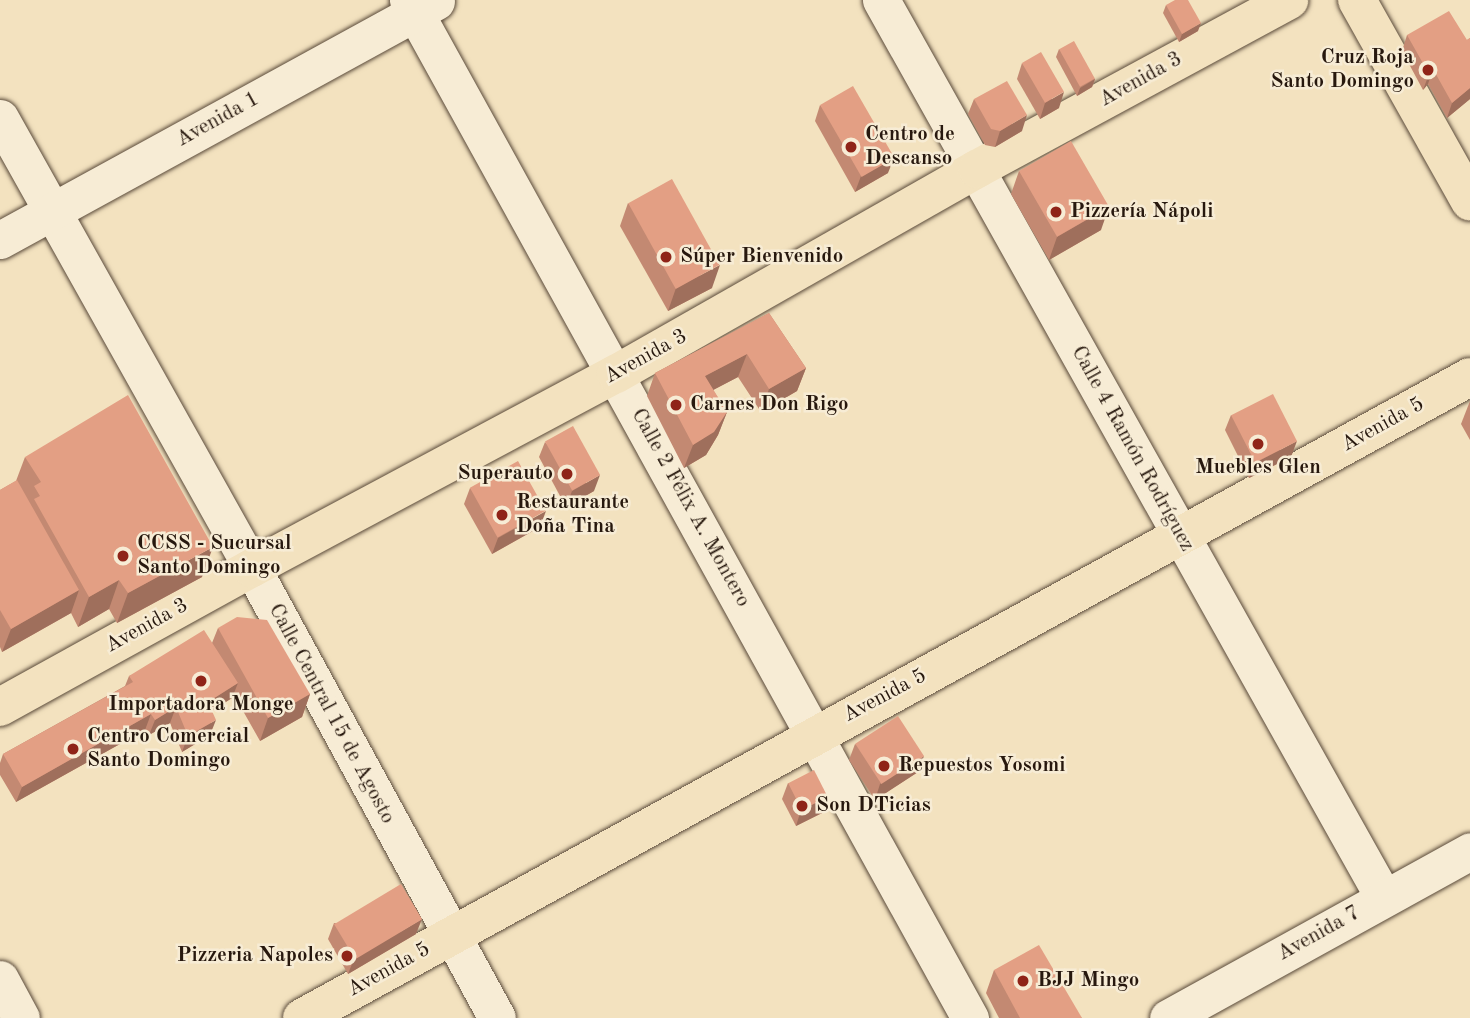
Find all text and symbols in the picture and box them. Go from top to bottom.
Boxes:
place label: Cruz Roja Santo Domingo [1271,45,1414,95]
street label: Avenida 3 [1095,47,1187,113]
marker: Cruz Roja Santo Domingo [1420,62,1436,78]
street label: Avenida 1 [172,87,264,153]
place label: Centro de Descanso [865,122,955,172]
marker: Centro de Descanso [843,139,859,155]
place label: Pizzería Nápoli [1070,199,1213,225]
marker: Pizzería Nápoli [1048,204,1064,220]
place label: Súper Bienvenido [680,244,843,270]
marker: Súper Bienvenido [658,249,674,265]
street label: Avenida 3 [600,324,692,390]
street label: Calle 4 Ramón Rodríguez [1065,342,1199,556]
place label: Carnes Don Rigo [690,392,849,418]
street label: Avenida 5 [1337,392,1429,458]
marker: Carnes Don Rigo [668,397,684,413]
street label: Calle 2 Félix A. Montero [625,404,755,612]
marker: Muebles Glen [1250,436,1266,452]
place label: Muebles Glen [1195,455,1321,481]
place label: Superauto [458,461,553,487]
marker: Superauto [559,466,575,482]
place label: Restaurante Doña Tina [516,490,629,540]
marker: Restaurante Doña Tina [494,507,510,523]
place label: CCSS - Sucursal Santo Domingo [137,531,292,581]
marker: CCSS - Sucursal Santo Domingo [115,548,131,564]
street label: Avenida 3 [101,593,193,659]
street label: Calle Central 15 de Agosto [262,600,400,828]
street label: Avenida 5 [839,664,931,728]
marker: Importadora Monge [193,673,209,689]
place label: Importadora Monge [108,692,294,718]
place label: Centro Comercial Santo Domingo [87,724,249,774]
marker: Centro Comercial Santo Domingo [65,741,81,757]
place label: Repuestos Yosomi [898,753,1065,779]
marker: Repuestos Yosomi [876,758,892,774]
place label: Son DTicias [816,793,931,819]
marker: Son DTicias [794,798,810,814]
street label: Avenida 7 [1273,901,1365,967]
street label: Avenida 5 [343,937,435,1003]
place label: Pizzeria Napoles [177,943,333,969]
marker: Pizzeria Napoles [339,948,355,964]
place label: BJJ Mingo [1037,968,1139,994]
marker: BJJ Mingo [1015,973,1031,989]

